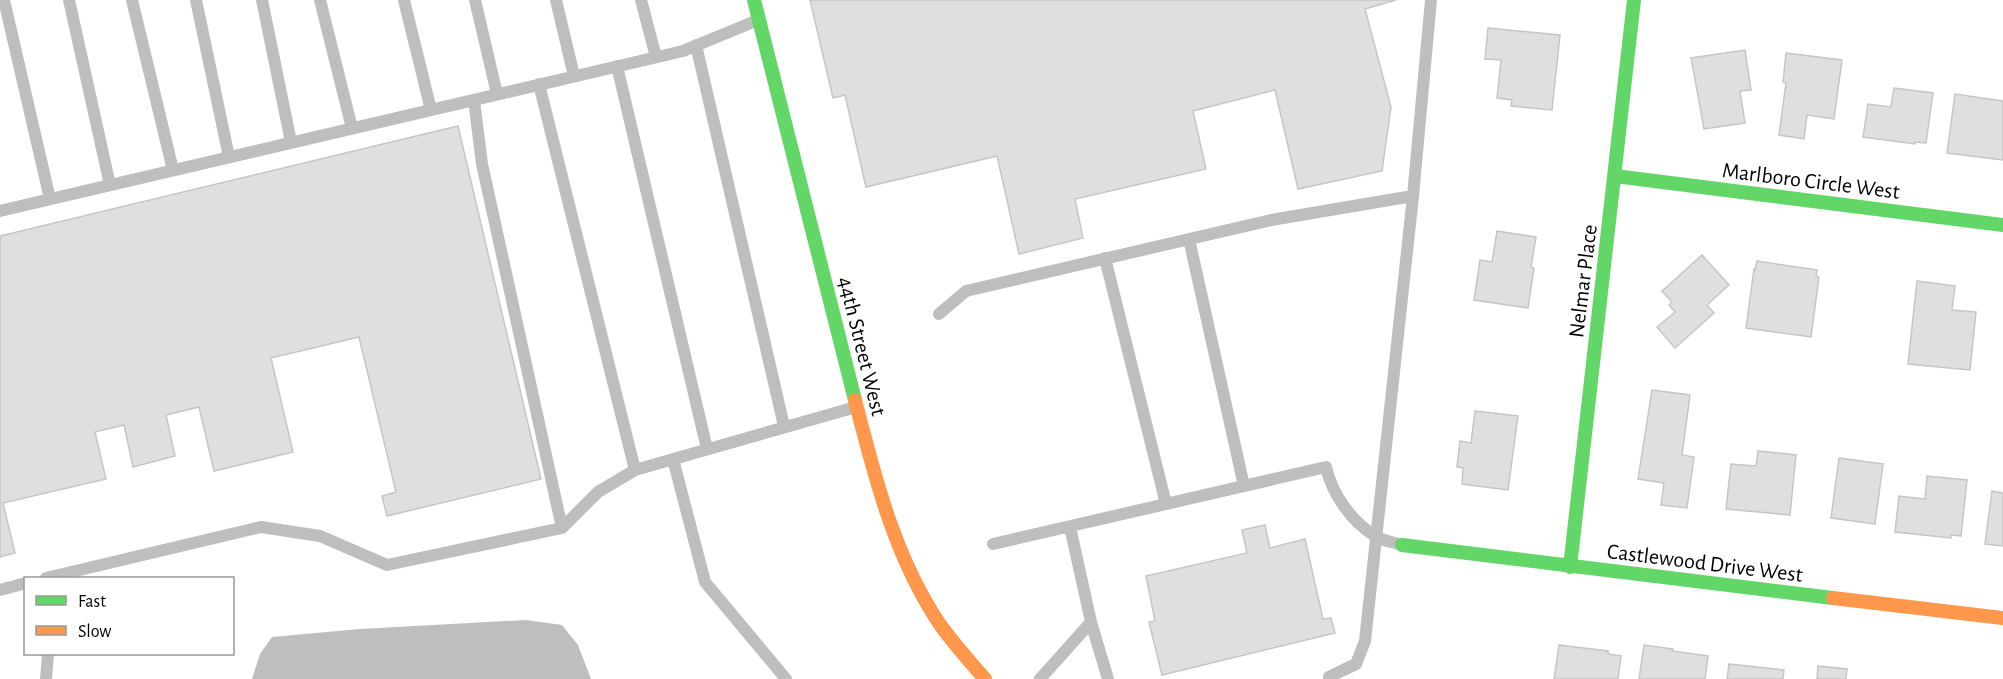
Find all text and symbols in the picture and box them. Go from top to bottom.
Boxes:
street label: Marlboro Circle West [1721,159,1901,203]
street label: Nelmar Place [1565,223,1601,339]
street label: 44th Street West [834,274,890,418]
street label: Castlewood Drive West [1606,540,1804,586]
legend [24,577,234,655]
text: Fast [78,593,106,611]
text: Slow [78,623,111,641]

